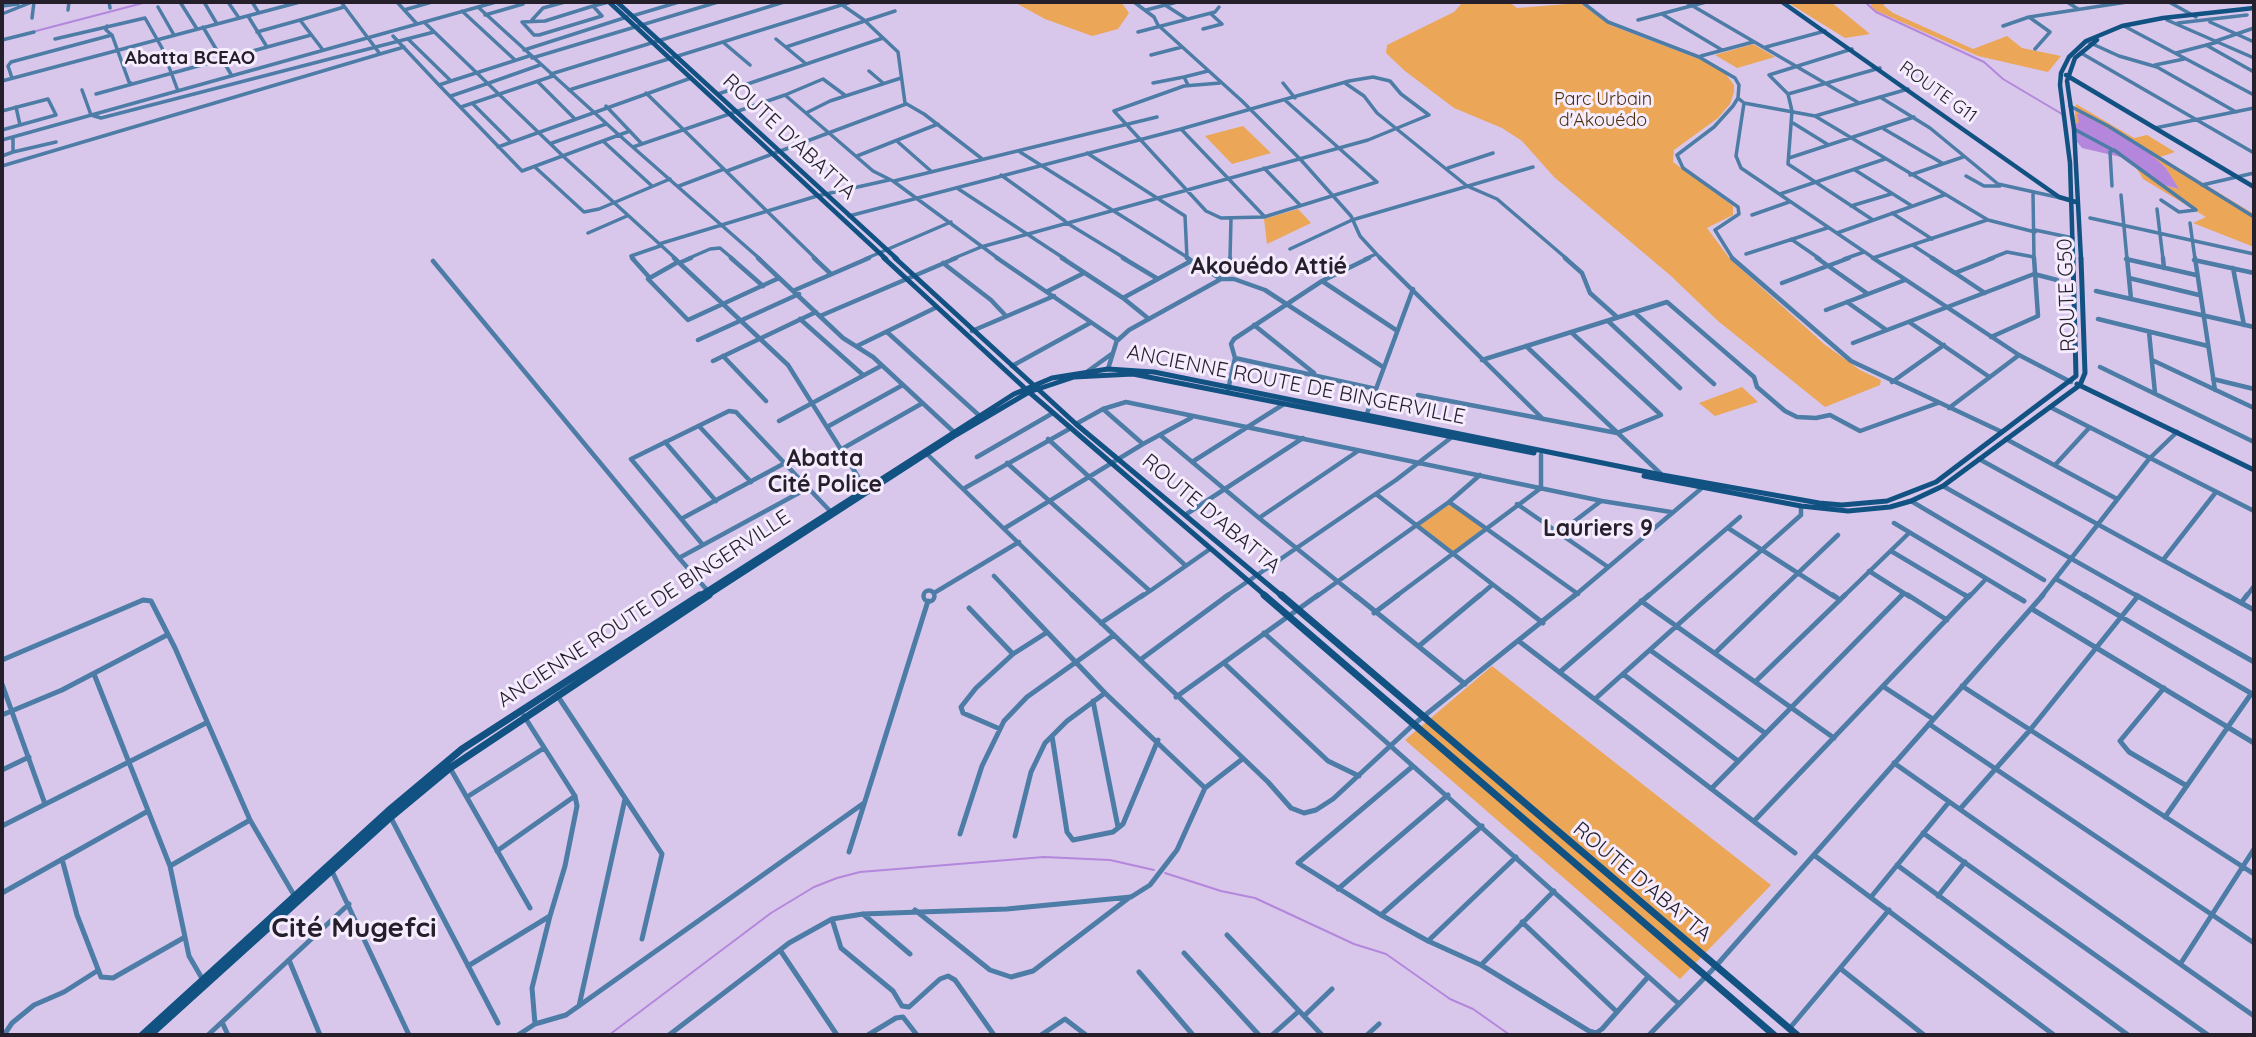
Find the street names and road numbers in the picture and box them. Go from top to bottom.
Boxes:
street label: ROUTE G11 [1895,57,1981,127]
street label: ROUTE D'ABATTA [717,69,861,205]
street label: ROUTE G50 [2052,238,2082,352]
street label: ANCIENNE ROUTE DE BINGERVILLE [1125,340,1467,430]
street label: ROUTE D'ABATTA [1137,449,1285,579]
street label: ANCIENNE ROUTE DE BINGERVILLE [493,505,795,713]
street label: ROUTE D'ABATTA [1568,817,1716,947]

